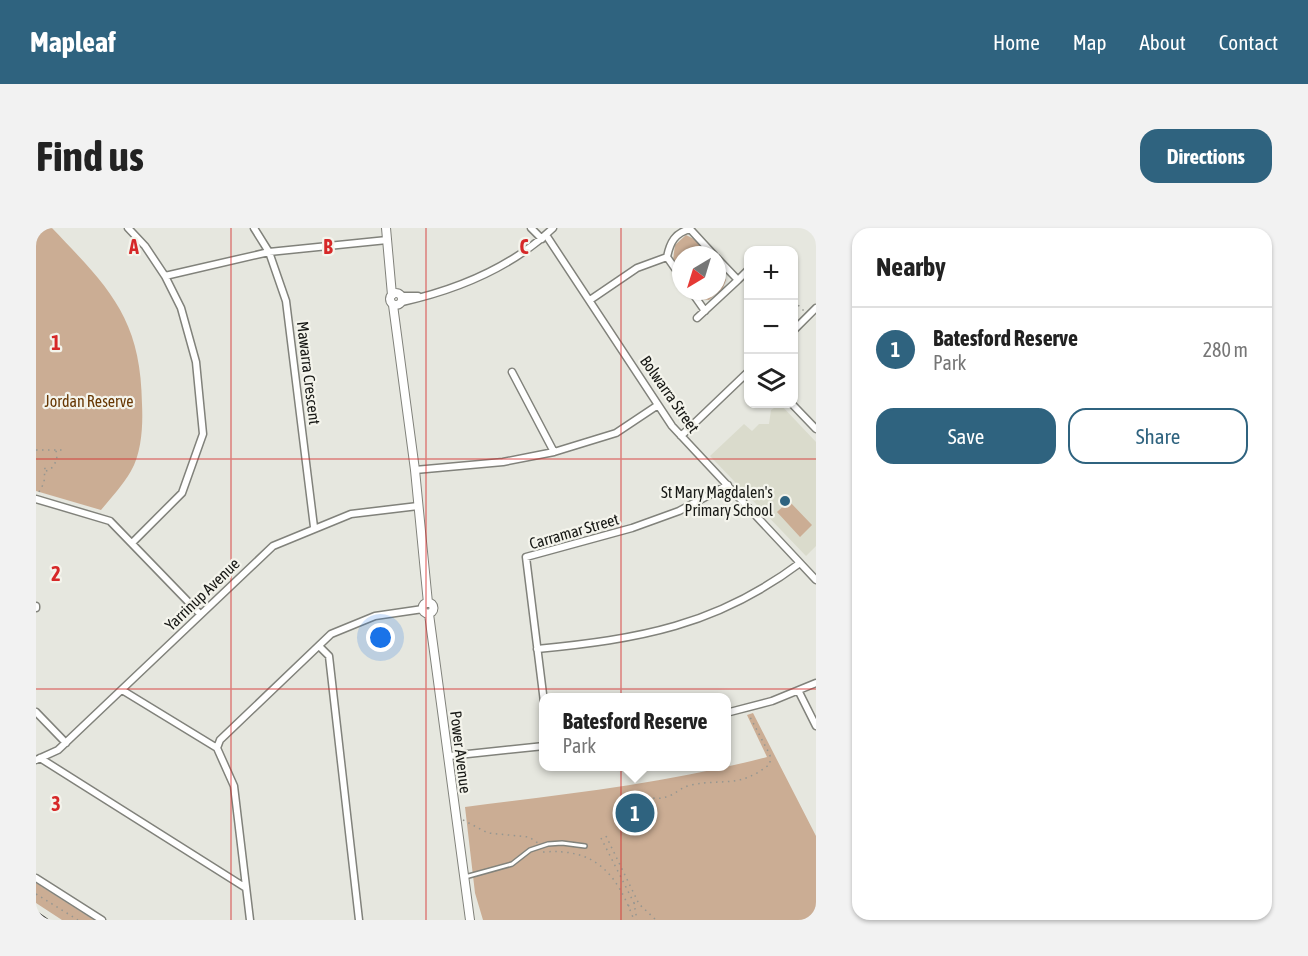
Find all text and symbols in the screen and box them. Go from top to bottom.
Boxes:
text: Mapleaf [30,26,116,58]
text: Home [993,30,1040,54]
text: Map [1073,30,1107,54]
text: About [1140,30,1186,54]
text: Contact [1219,30,1278,54]
button: Directions [1140,129,1272,183]
text: Find us [36,132,144,180]
text: A [128,235,139,258]
text: B [323,235,333,258]
text: C [520,235,529,258]
north arrow [672,246,726,300]
map controls [744,246,798,408]
button: + [744,246,798,300]
text: Nearby [876,252,946,282]
button: − [744,300,798,354]
street label: Mawarra Crescent [294,320,324,426]
text: Batesford Reserve [933,325,1078,351]
text: 1 [51,331,61,354]
text: 1 [891,338,900,361]
text: 280 m [1203,338,1248,361]
text: Park [933,351,966,374]
street label: Bolwarra Street [637,352,703,436]
button: layers [744,354,798,408]
park label: Jordan Reserve [45,392,133,410]
button: Save [876,408,1056,464]
button: Share [1068,408,1248,464]
place label: St Mary Magdalen's Primary School [661,483,774,520]
marker: St Mary Magdalen's Primary School [778,494,792,508]
street label: Carramar Street [527,510,621,552]
street label: Yarrinup Avenue [161,554,244,635]
text: 2 [51,562,61,585]
your location [366,623,395,652]
popup [539,693,731,771]
text: Batesford Reserve [563,708,707,734]
street label: Power Avenue [447,710,475,794]
text: Park [563,734,596,757]
pin: 1 [616,790,654,836]
text: 3 [51,792,61,815]

